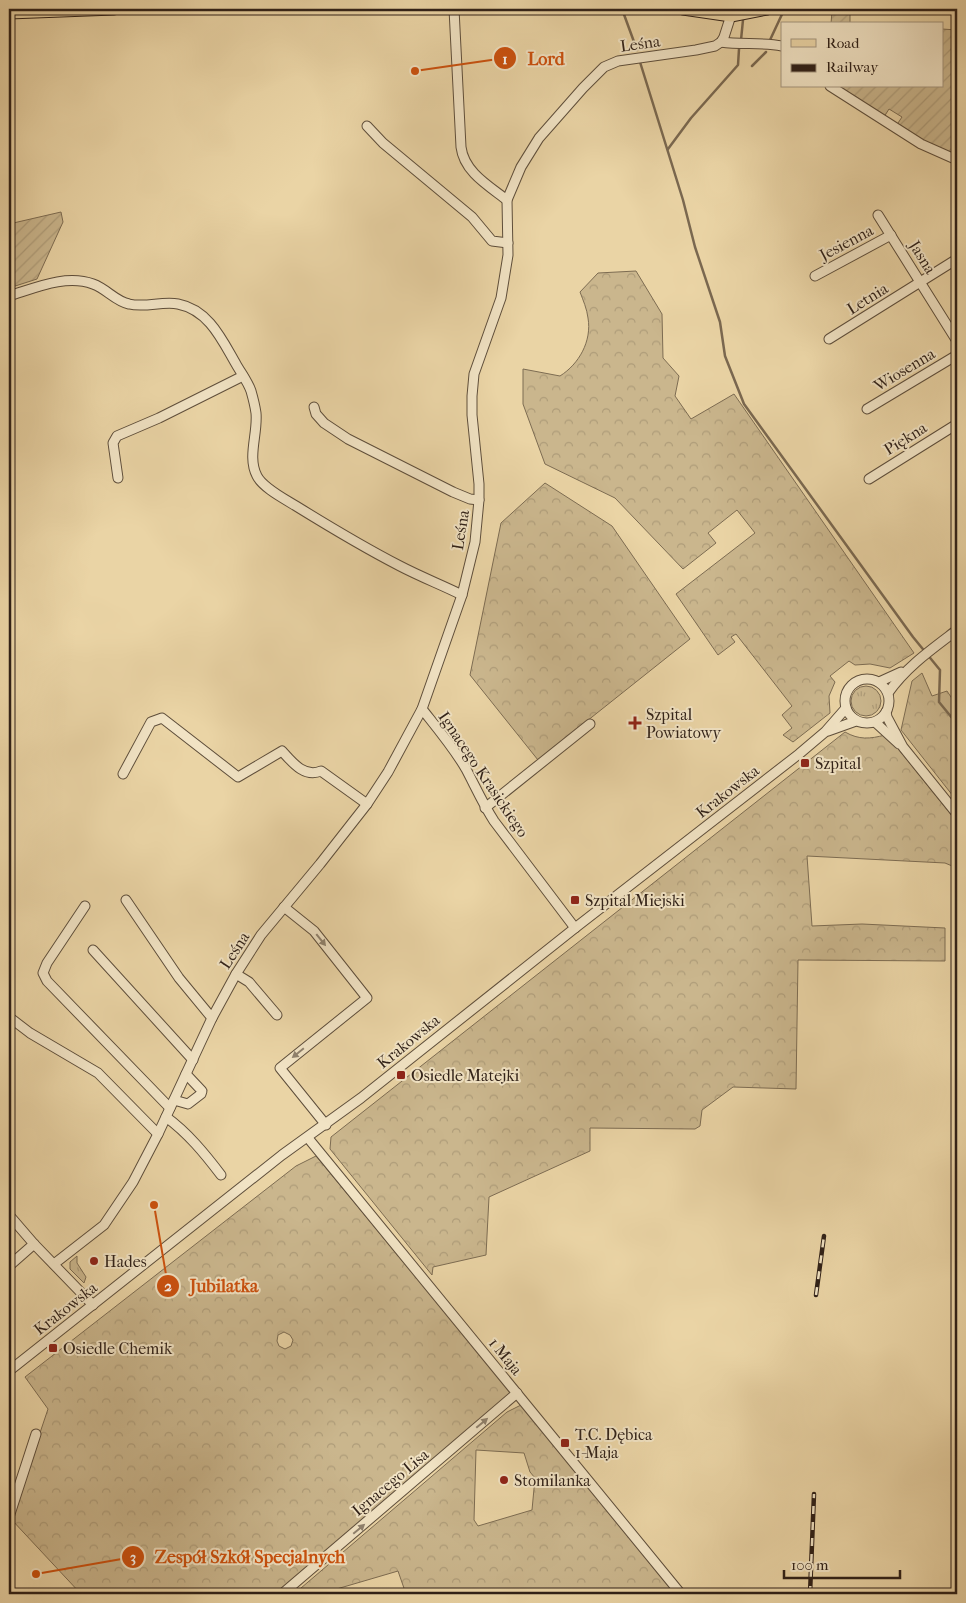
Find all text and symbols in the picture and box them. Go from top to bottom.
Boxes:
legend [781,22,944,88]
street label: Leśna [619,31,662,56]
text: Road [826,34,860,52]
callout: Lord [493,42,575,75]
text: Lord [527,49,566,70]
text: 1 [502,50,508,68]
text: Railway [826,58,879,76]
street label: Jesienna [814,220,877,265]
street label: Jasna [904,235,940,278]
street label: Letnia [843,278,892,318]
street label: Wiosenna [869,343,939,396]
street label: Piękna [880,418,931,459]
street label: Leśna [448,508,473,551]
place label: Szpital Powiatowy [646,705,722,742]
street label: Ignacego Krasickiego [435,708,533,841]
marker: Szpital Powiatowy [628,716,642,730]
place label: Szpital [815,754,862,773]
marker: Szpital [799,757,811,769]
street label: Krakowska [692,760,763,822]
place label: Szpital Miejski [585,891,685,910]
marker: Szpital Miejski [569,894,581,906]
street label: Leśna [215,928,254,972]
one-way arrow [315,933,326,946]
street label: Krakowska [373,1010,444,1072]
one-way arrow [292,1048,305,1059]
place label: Osiedle Matejki [411,1066,519,1085]
marker: Osiedle Matejki [395,1069,407,1081]
place label: Hades [104,1252,147,1271]
marker: Hades [88,1255,100,1267]
callout: Jubilatka [155,1270,269,1303]
text: Jubilatka [188,1276,259,1297]
street label: Krakowska [30,1277,101,1339]
text: 2 [164,1277,172,1295]
street label: 1 Maja [485,1334,527,1379]
place label: Osiedle Chemik [63,1339,173,1358]
marker: Osiedle Chemik [47,1342,59,1354]
one-way arrow [476,1418,489,1429]
place label: T.C. Dębica 1-Maja [575,1425,653,1462]
marker: T.C. Dębica 1-Maja [559,1437,571,1449]
street label: Ignacego Lisa [348,1444,433,1520]
place label: Stomilanka [514,1471,591,1490]
marker: Stomilanka [498,1474,510,1486]
one-way arrow [352,1523,365,1534]
callout: Zespół Szkół Specjalnych [120,1540,356,1573]
text: Zespół Szkół Specjalnych [155,1547,346,1568]
text: 3 [130,1548,136,1566]
scale bar [784,1548,900,1580]
text: 100 m [791,1556,829,1574]

